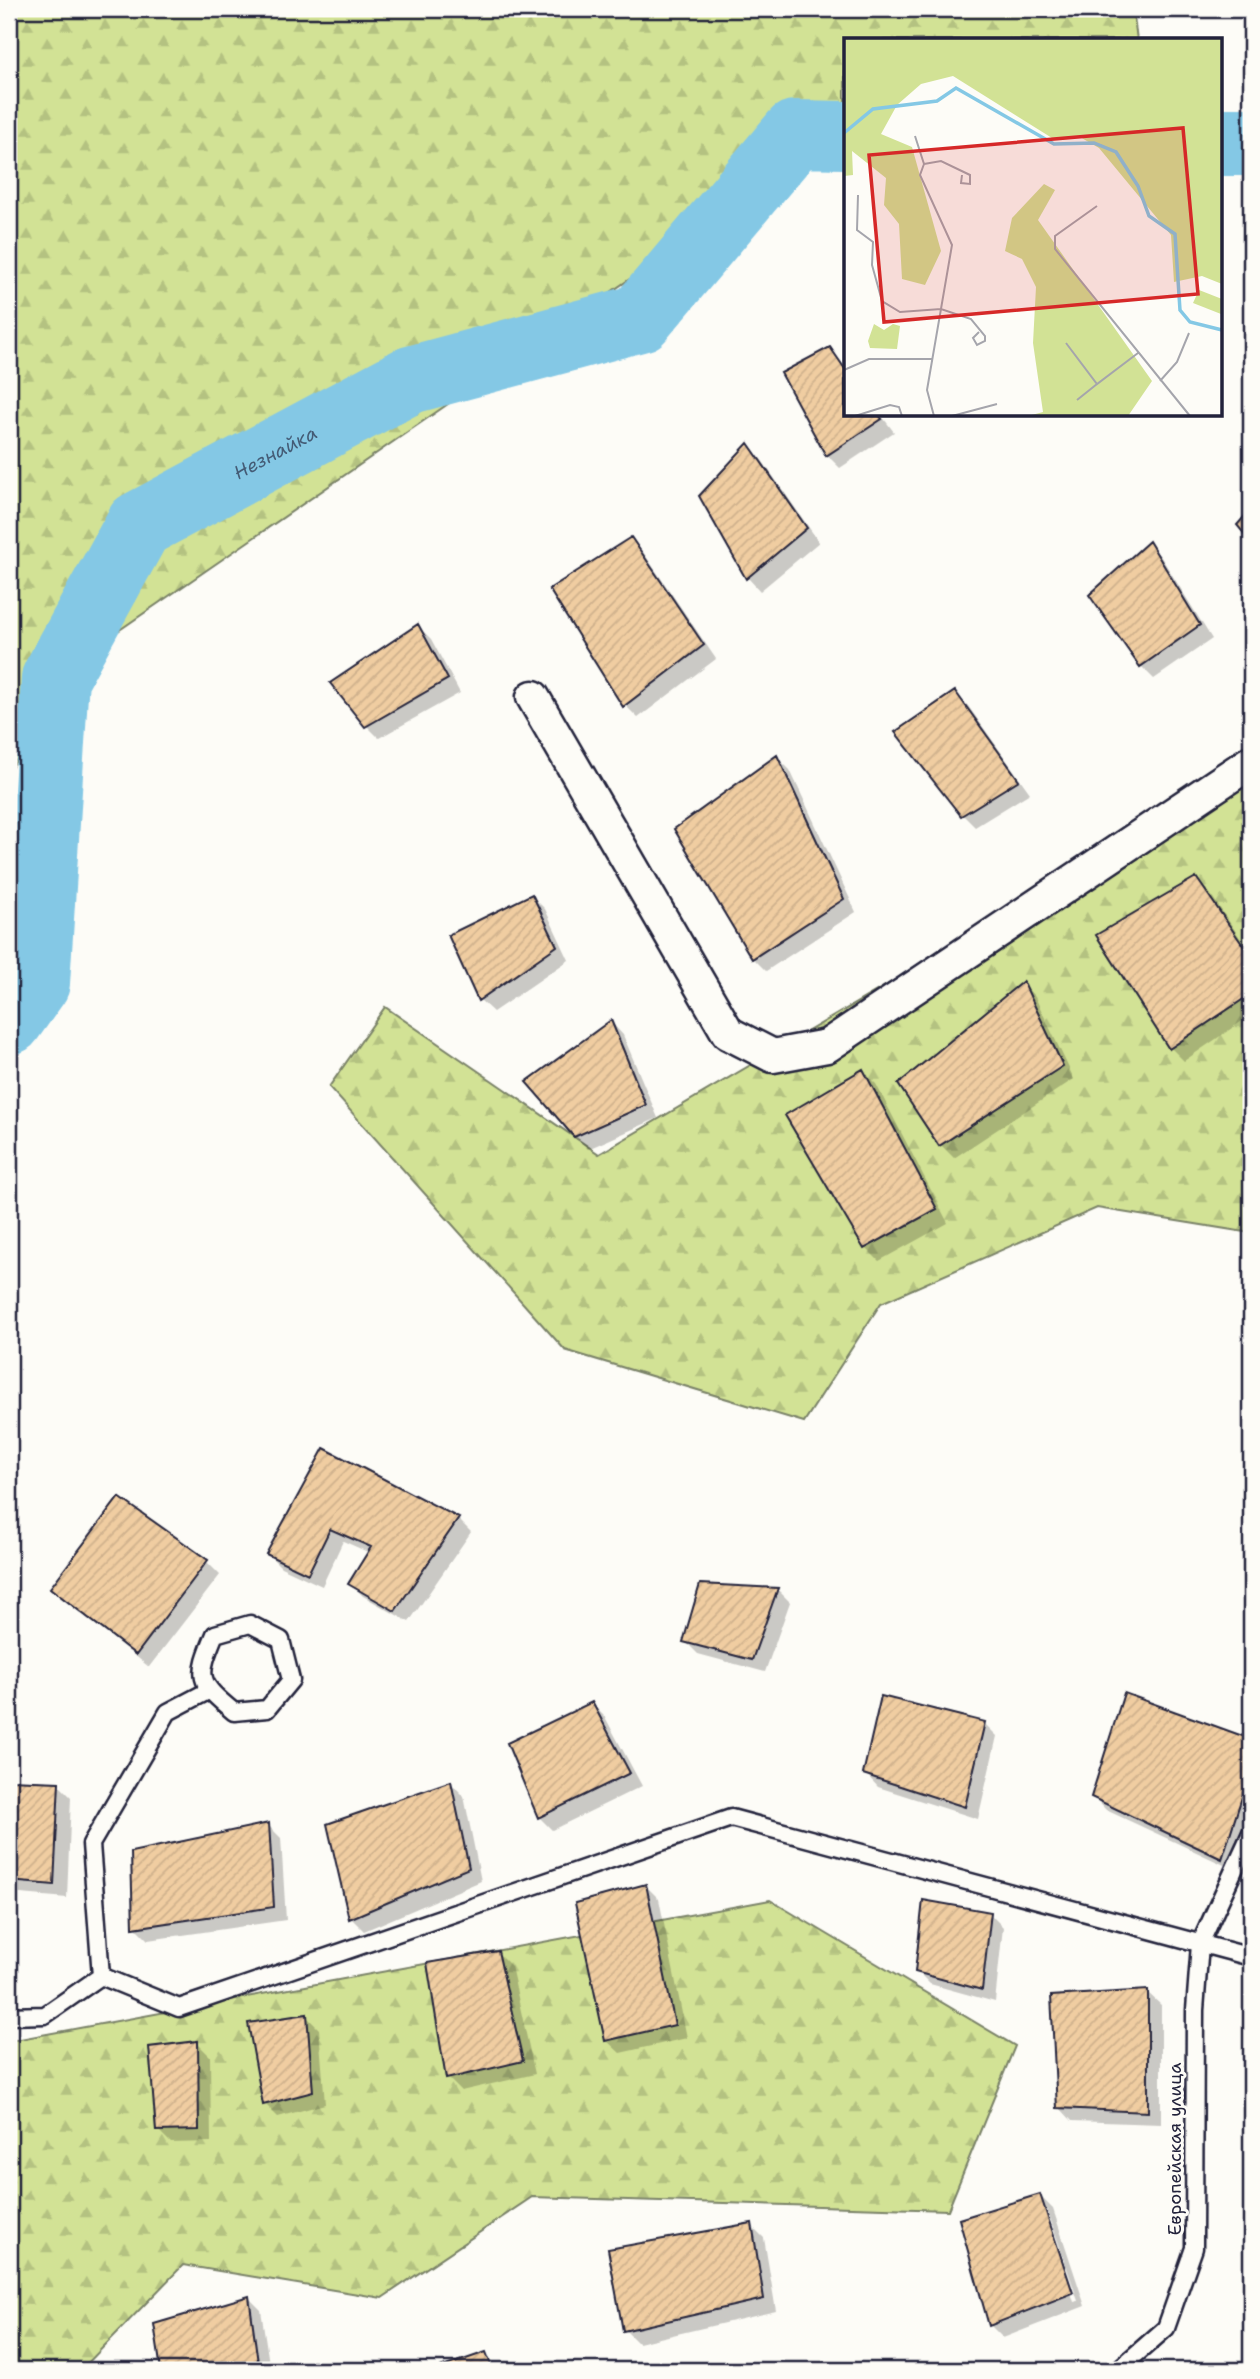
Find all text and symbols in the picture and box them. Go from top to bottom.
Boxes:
inset map [844,38,1222,416]
water label: Незнайка [229,420,321,485]
street label: Европейская улица [1163,2062,1187,2236]

